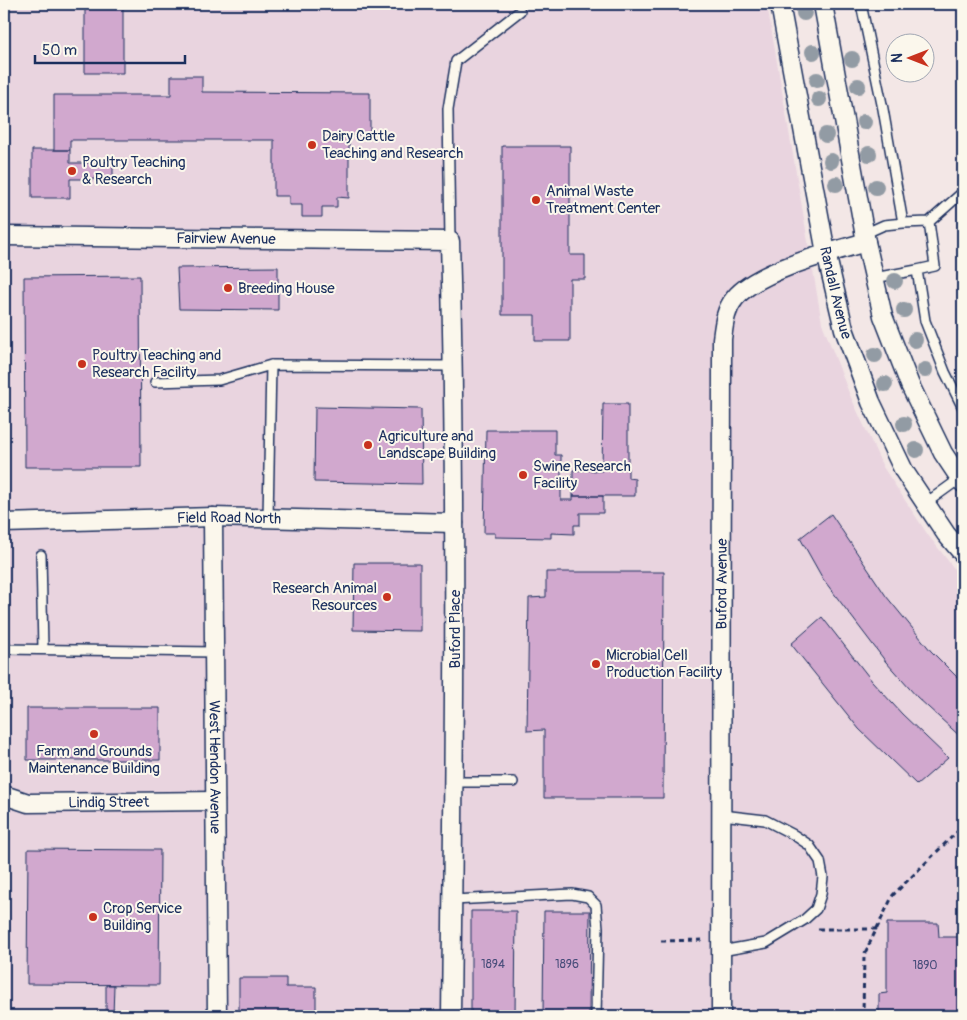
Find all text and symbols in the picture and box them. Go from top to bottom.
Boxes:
scale bar [35,32,185,64]
north arrow [884,32,934,82]
text: 50 m [42,41,77,60]
text: N [889,53,906,63]
place label: Dairy Cattle Teaching and Research [322,127,463,163]
marker: Dairy Cattle Teaching and Research [306,139,318,151]
place label: Poultry Teaching & Research [82,153,186,189]
marker: Poultry Teaching & Research [66,165,78,177]
place label: Animal Waste Treatment Center [546,182,661,218]
marker: Animal Waste Treatment Center [530,194,542,206]
street label: Fairview Avenue [176,229,276,249]
street label: Randall Avenue [815,245,856,342]
place label: Breeding House [238,279,335,298]
marker: Breeding House [222,282,234,294]
place label: Poultry Teaching and Research Facility [92,346,221,382]
marker: Poultry Teaching and Research Facility [76,358,88,370]
place label: Agriculture and Landscape Building [378,427,496,463]
marker: Agriculture and Landscape Building [362,439,374,451]
place label: Swine Research Facility [533,457,631,493]
marker: Swine Research Facility [517,469,529,481]
street label: Field Road North [177,508,281,529]
street label: Buford Avenue [713,538,732,630]
place label: Research Animal Resources [272,579,377,615]
street label: Buford Place [446,589,465,668]
marker: Research Animal Resources [381,591,393,603]
place label: Microbial Cell Production Facility [606,646,723,682]
marker: Microbial Cell Production Facility [590,658,602,670]
street label: West Hendon Avenue [204,700,225,834]
marker: Farm and Grounds Maintenance Building [88,728,100,740]
place label: Farm and Grounds Maintenance Building [28,742,160,778]
street label: Lindig Street [68,793,150,813]
place label: Crop Service Building [103,899,182,935]
marker: Crop Service Building [87,911,99,923]
house number: 1894 [481,957,505,972]
house number: 1896 [555,957,579,972]
house number: 1890 [912,958,938,973]

